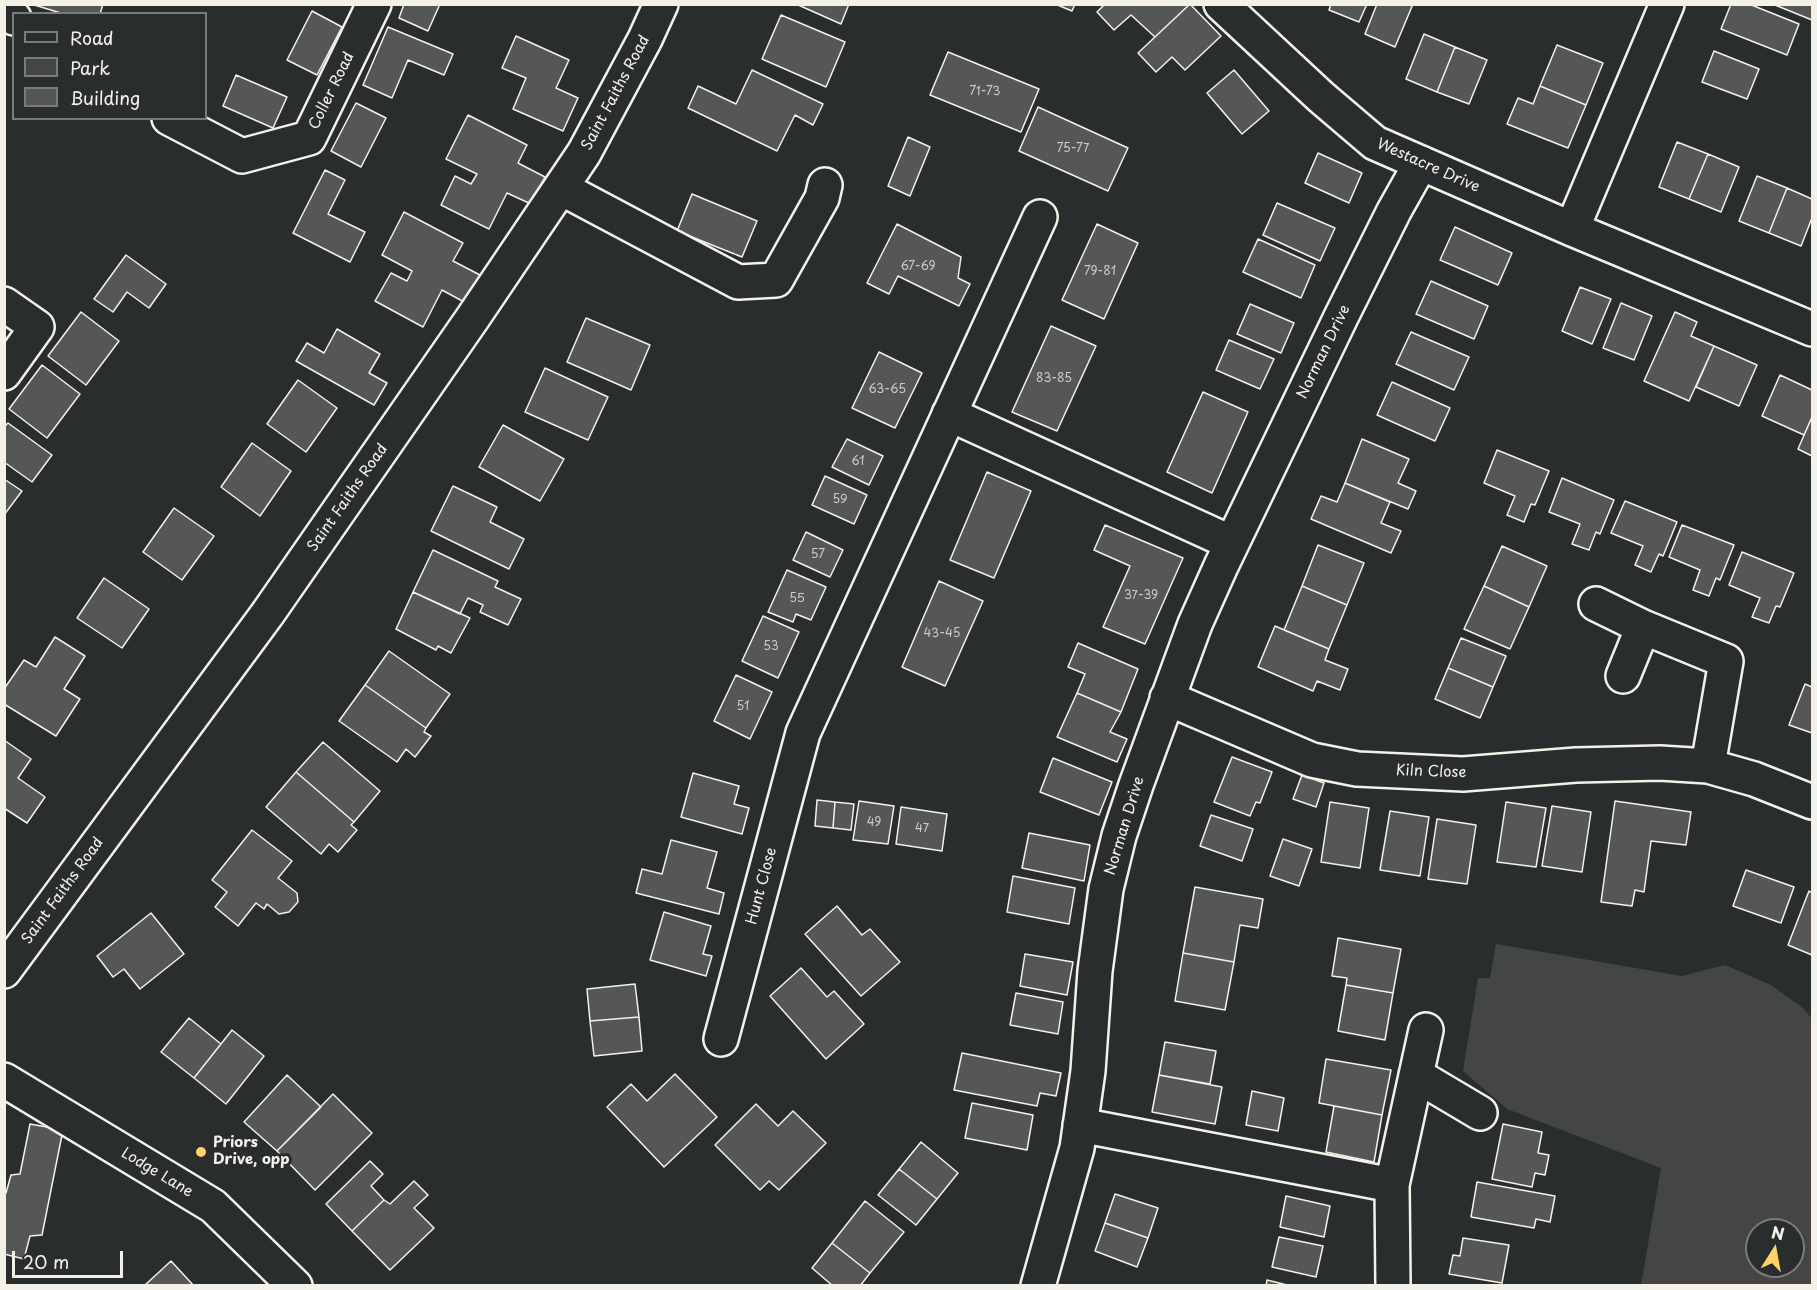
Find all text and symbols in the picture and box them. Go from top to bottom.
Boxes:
legend [12,12,207,120]
text: Road [70,24,114,51]
street label: Saint Faiths Road [578,33,654,153]
street label: Coller Road [305,49,359,133]
text: Park [70,54,110,81]
text: Building [70,84,140,111]
house number: 71-73 [969,85,1001,99]
street label: Westacre Drive [1374,135,1482,197]
house number: 75-77 [1057,142,1089,156]
house number: 67-69 [900,260,936,274]
house number: 79-81 [1084,265,1116,279]
street label: Norman Drive [1294,302,1354,402]
house number: 83-85 [1036,372,1072,386]
house number: 63-65 [868,383,906,397]
street label: Saint Faiths Road [304,441,392,555]
house number: 61 [851,455,865,469]
house number: 59 [833,493,847,507]
house number: 57 [811,548,825,562]
house number: 37-39 [1124,589,1158,603]
house number: 55 [789,592,805,606]
house number: 43-45 [924,627,960,641]
house number: 53 [763,640,779,654]
house number: 51 [737,700,749,714]
street label: Kiln Close [1395,762,1467,782]
street label: Norman Drive [1101,775,1149,877]
house number: 49 [867,816,881,830]
house number: 47 [915,822,929,836]
street label: Saint Faiths Road [18,834,108,948]
street label: Hunt Close [743,846,781,926]
place label: Priors Drive, opp [213,1134,289,1169]
street label: Lodge Lane [118,1144,196,1202]
marker: Priors Drive, opp [194,1145,208,1159]
north arrow [1745,1218,1805,1278]
text: N [1770,1219,1787,1245]
scale bar [15,1239,126,1277]
text: 20 m [23,1248,69,1275]

